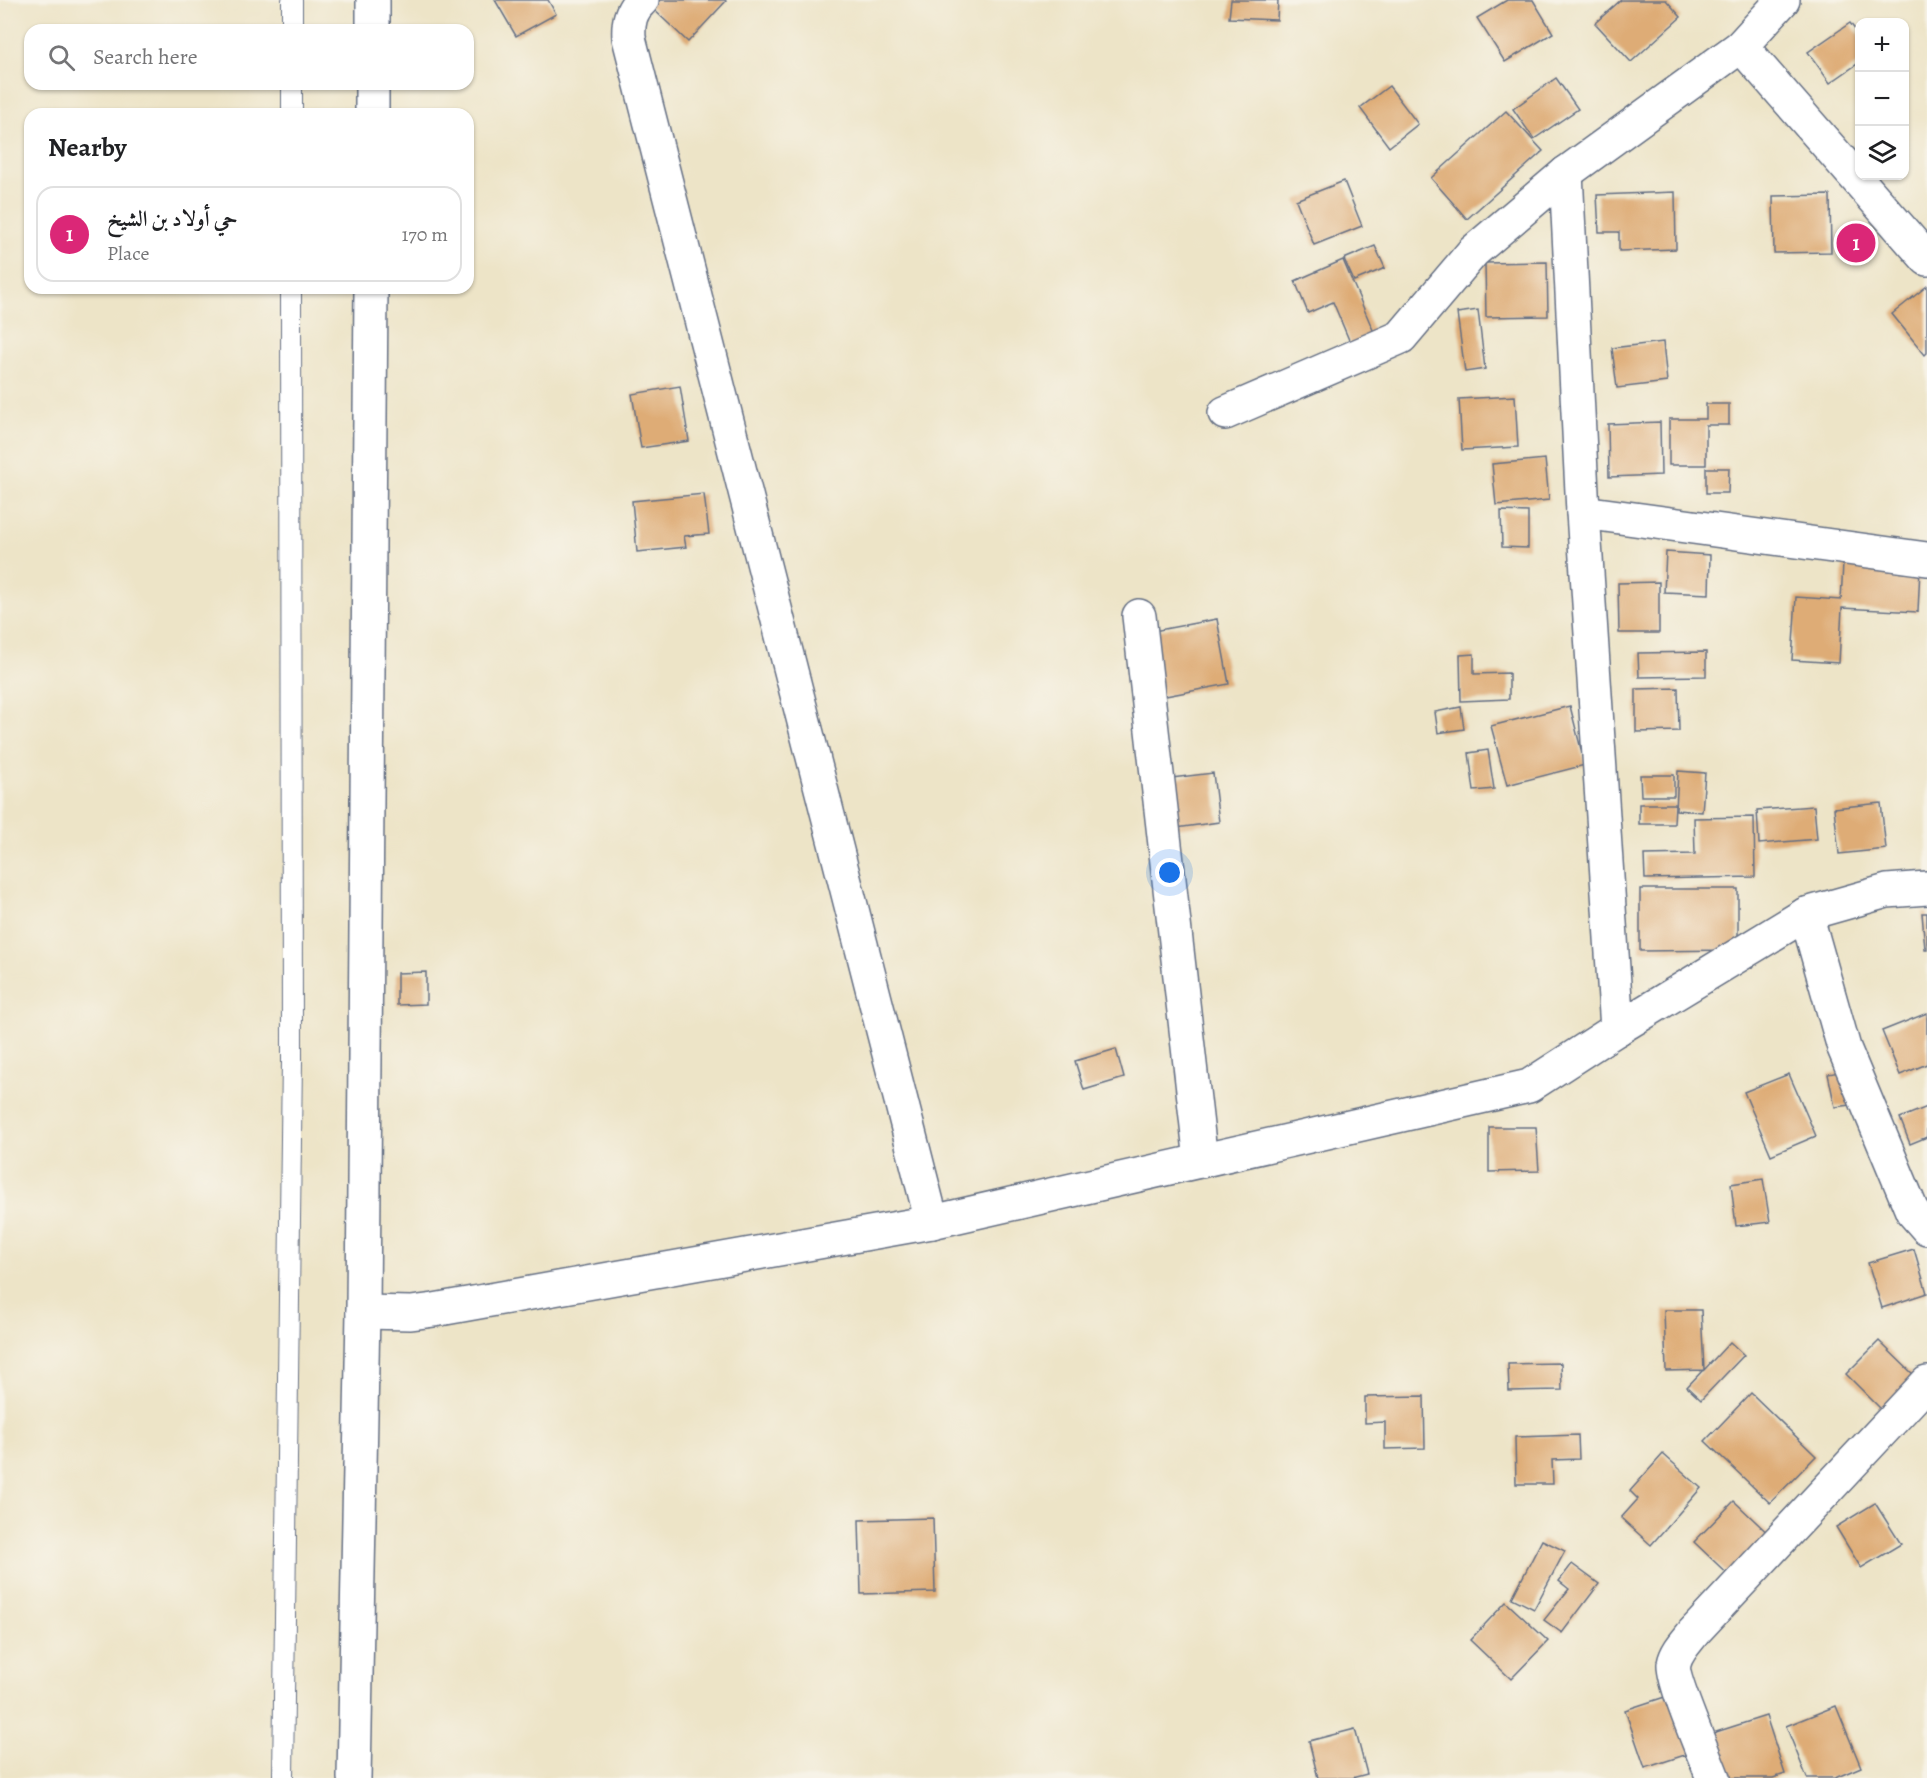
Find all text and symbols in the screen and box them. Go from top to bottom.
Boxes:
map controls [1855,18,1909,180]
button: + [1855,18,1909,72]
search box [24,24,474,90]
icon: search [45,41,78,74]
text: Search here [93,42,198,72]
button: − [1855,72,1909,126]
button: layers [1855,126,1909,180]
text: Nearby [48,130,127,165]
text: حي أولاد بن الشيخ [107,204,238,234]
pin: 1 [1836,220,1876,266]
text: 1 [66,221,73,248]
text: 170 m [402,221,448,248]
text: Place [107,240,149,267]
your location [1155,858,1184,887]

